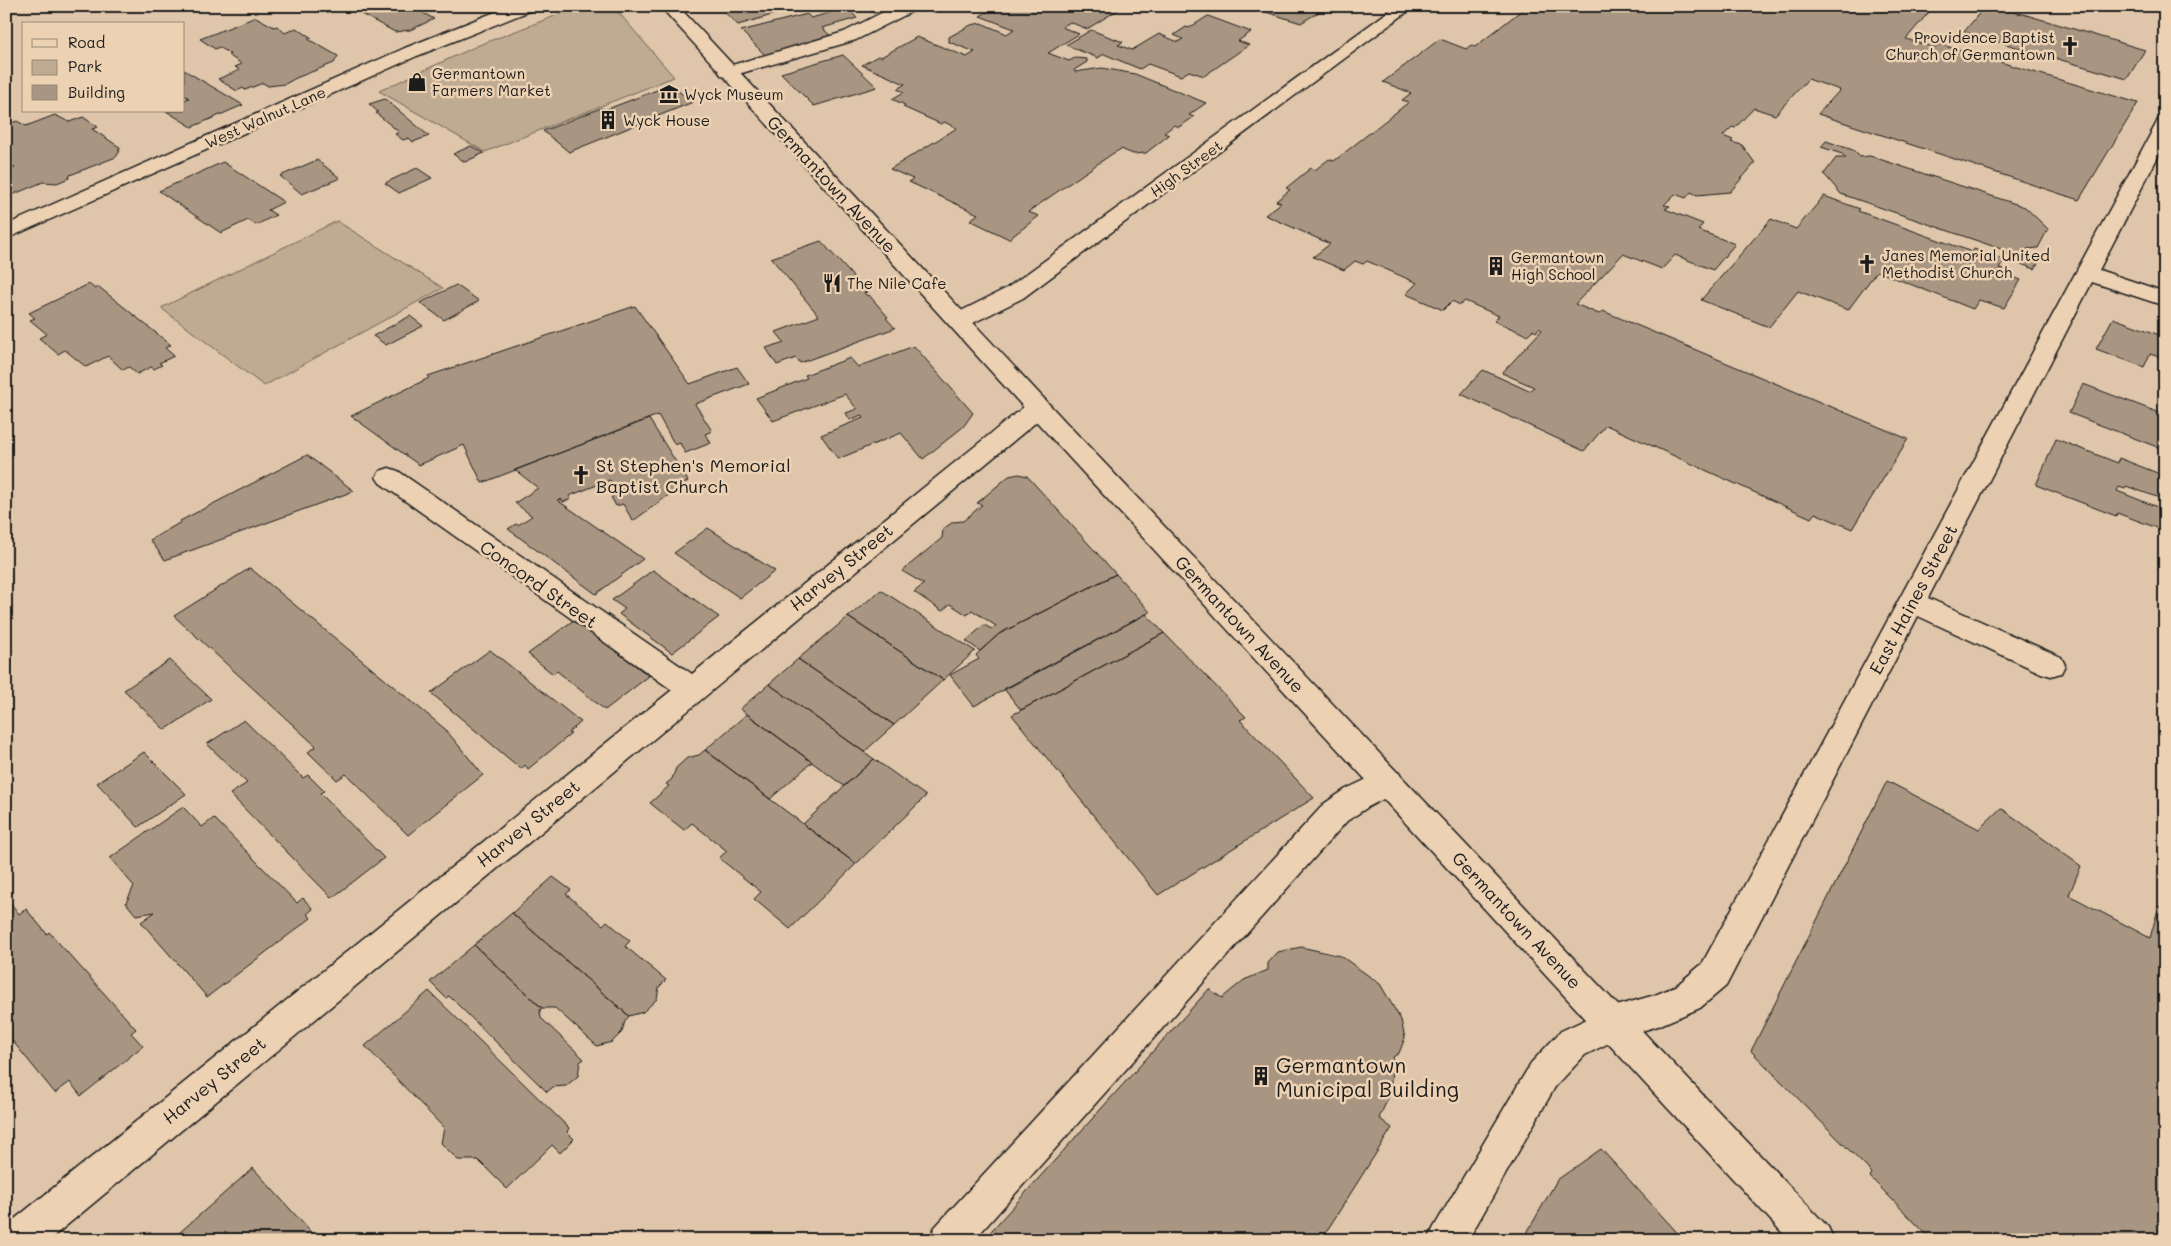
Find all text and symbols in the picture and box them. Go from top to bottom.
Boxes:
legend [22,22,185,112]
place label: Providence Baptist Church of Germantown [1885,27,2055,64]
text: Road [68,32,105,52]
church icon: Providence Baptist Church of Germantown [2059,35,2081,57]
text: Park [68,56,102,76]
place label: Germantown Farmers Market [432,63,551,100]
shop icon: Germantown Farmers Market [406,71,428,93]
street label: West Walnut Lane [201,81,329,153]
text: Building [68,82,125,102]
museum icon: Wyck Museum [658,83,680,105]
place label: Wyck Museum [684,84,783,104]
building icon: Wyck House [597,109,619,131]
place label: Wyck House [623,110,710,130]
street label: Germantown Avenue [762,110,902,258]
street label: High Street [1146,135,1226,201]
place label: Janes Memorial United Methodist Church [1882,245,2050,282]
place label: Germantown High School [1511,247,1604,284]
church icon: Janes Memorial United Methodist Church [1856,253,1878,275]
building icon: Germantown High School [1485,255,1507,277]
restaurant icon: The Nile Cafe [821,272,843,294]
place label: The Nile Cafe [847,273,947,293]
place label: St Stephen's Memorial Baptist Church [596,453,791,498]
church icon: St Stephen's Memorial Baptist Church [570,464,592,486]
street label: Harvey Street [784,518,898,616]
street label: East Haines Street [1863,520,1963,678]
street label: Concord Street [475,535,603,633]
street label: Germantown Avenue [1170,550,1310,698]
street label: Harvey Street [471,774,585,872]
street label: Germantown Avenue [1447,846,1587,994]
street label: Harvey Street [157,1031,271,1129]
place label: Germantown Municipal Building [1276,1051,1459,1102]
building icon: Germantown Municipal Building [1250,1065,1272,1087]

